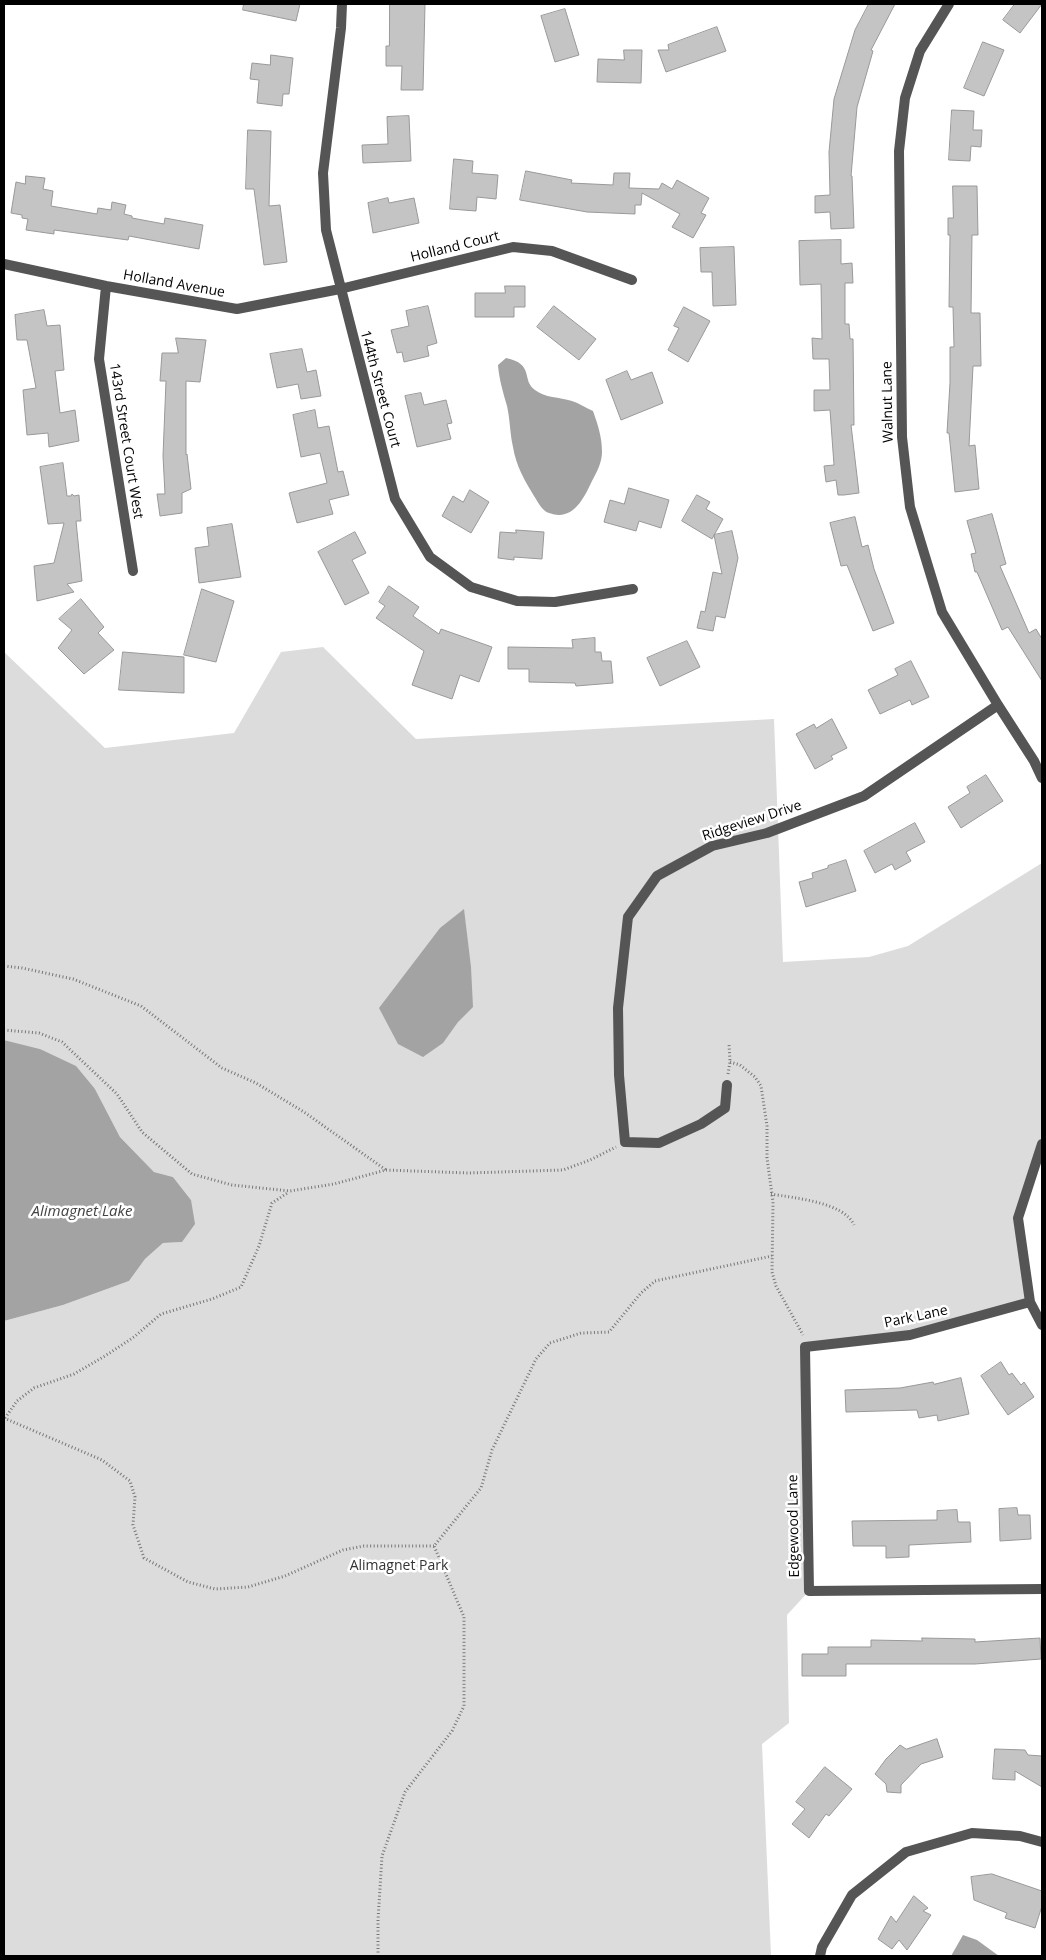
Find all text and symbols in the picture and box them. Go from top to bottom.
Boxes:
street label: Holland Court [409,228,501,266]
street label: Holland Avenue [122,267,226,301]
street label: 144th Street Court [356,329,404,449]
street label: Walnut Lane [879,361,897,443]
street label: 143rd Street Court West [105,362,147,520]
street label: Ridgeview Drive [700,797,804,845]
water label: Alimagnet Lake [32,1203,132,1221]
street label: Park Lane [883,1302,949,1332]
street label: Edgewood Lane [785,1474,803,1578]
park label: Alimagnet Park [350,1558,448,1574]

